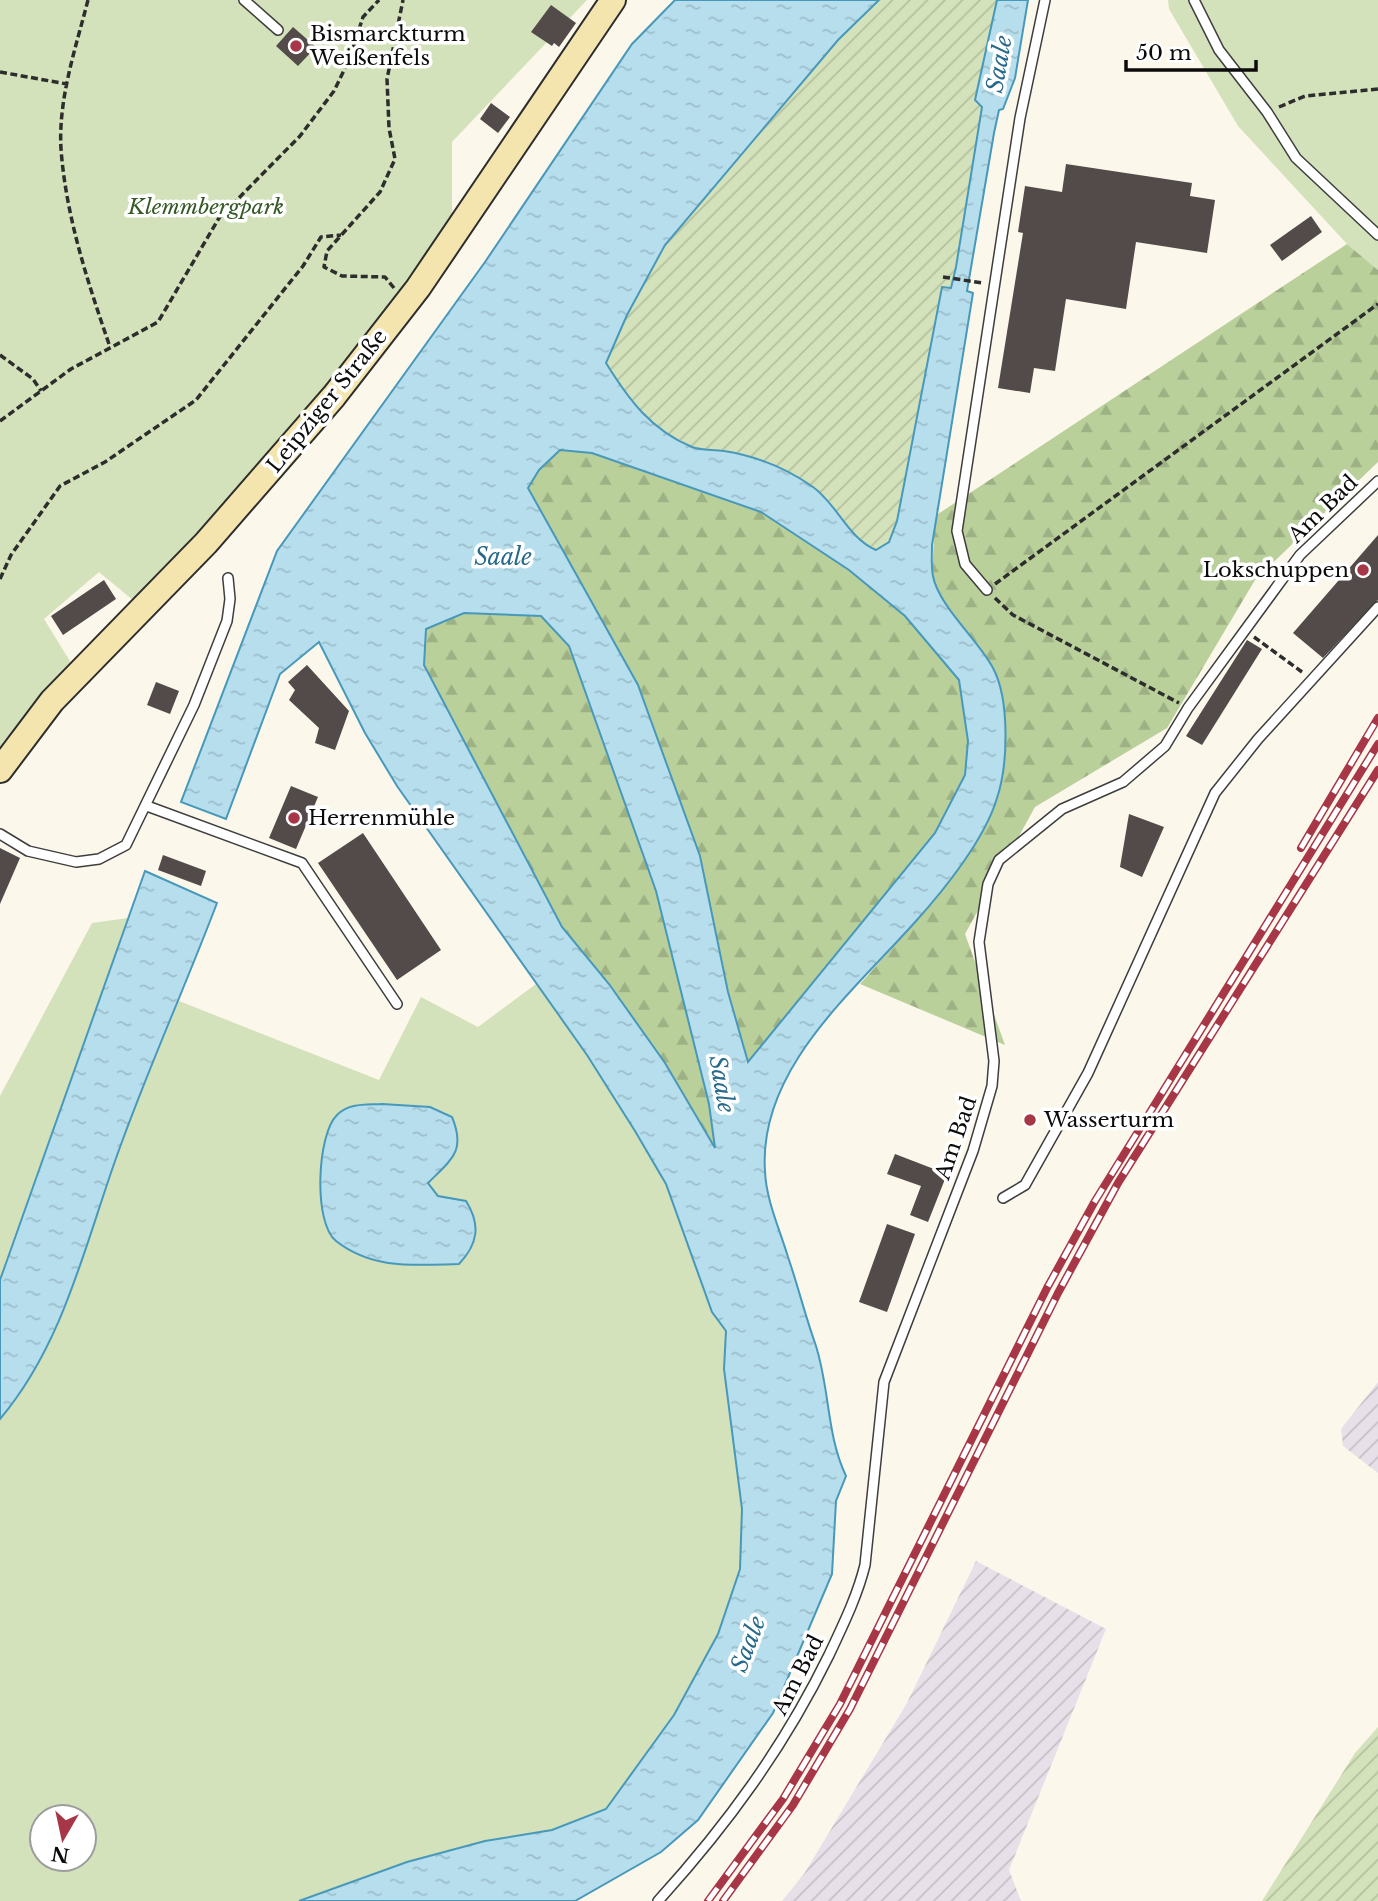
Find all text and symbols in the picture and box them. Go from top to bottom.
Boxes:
place label: Bismarckturm Weißenfels [309,21,466,71]
scale bar [1126,28,1256,72]
water label: Saale [980,33,1018,95]
marker: Bismarckturm Weißenfels [288,38,304,54]
text: 50 m [1136,40,1192,66]
park label: Klemmbergpark [127,194,284,220]
street label: Leipziger Straße [261,324,393,478]
street label: Am Bad [1282,470,1363,549]
water label: Saale [474,543,532,571]
place label: Lokschuppen [1203,557,1349,583]
marker: Lokschuppen [1355,562,1371,578]
place label: Herrenmühle [308,805,455,831]
marker: Herrenmühle [286,810,302,826]
water label: Saale [703,1053,741,1115]
street label: Am Bad [929,1093,982,1184]
place label: Wasserturm [1043,1107,1175,1133]
marker: Wasserturm [1022,1112,1038,1128]
water label: Saale [725,1612,772,1676]
street label: Am Bad [766,1630,829,1720]
north arrow [28,1803,98,1873]
text: N [50,1842,71,1867]

